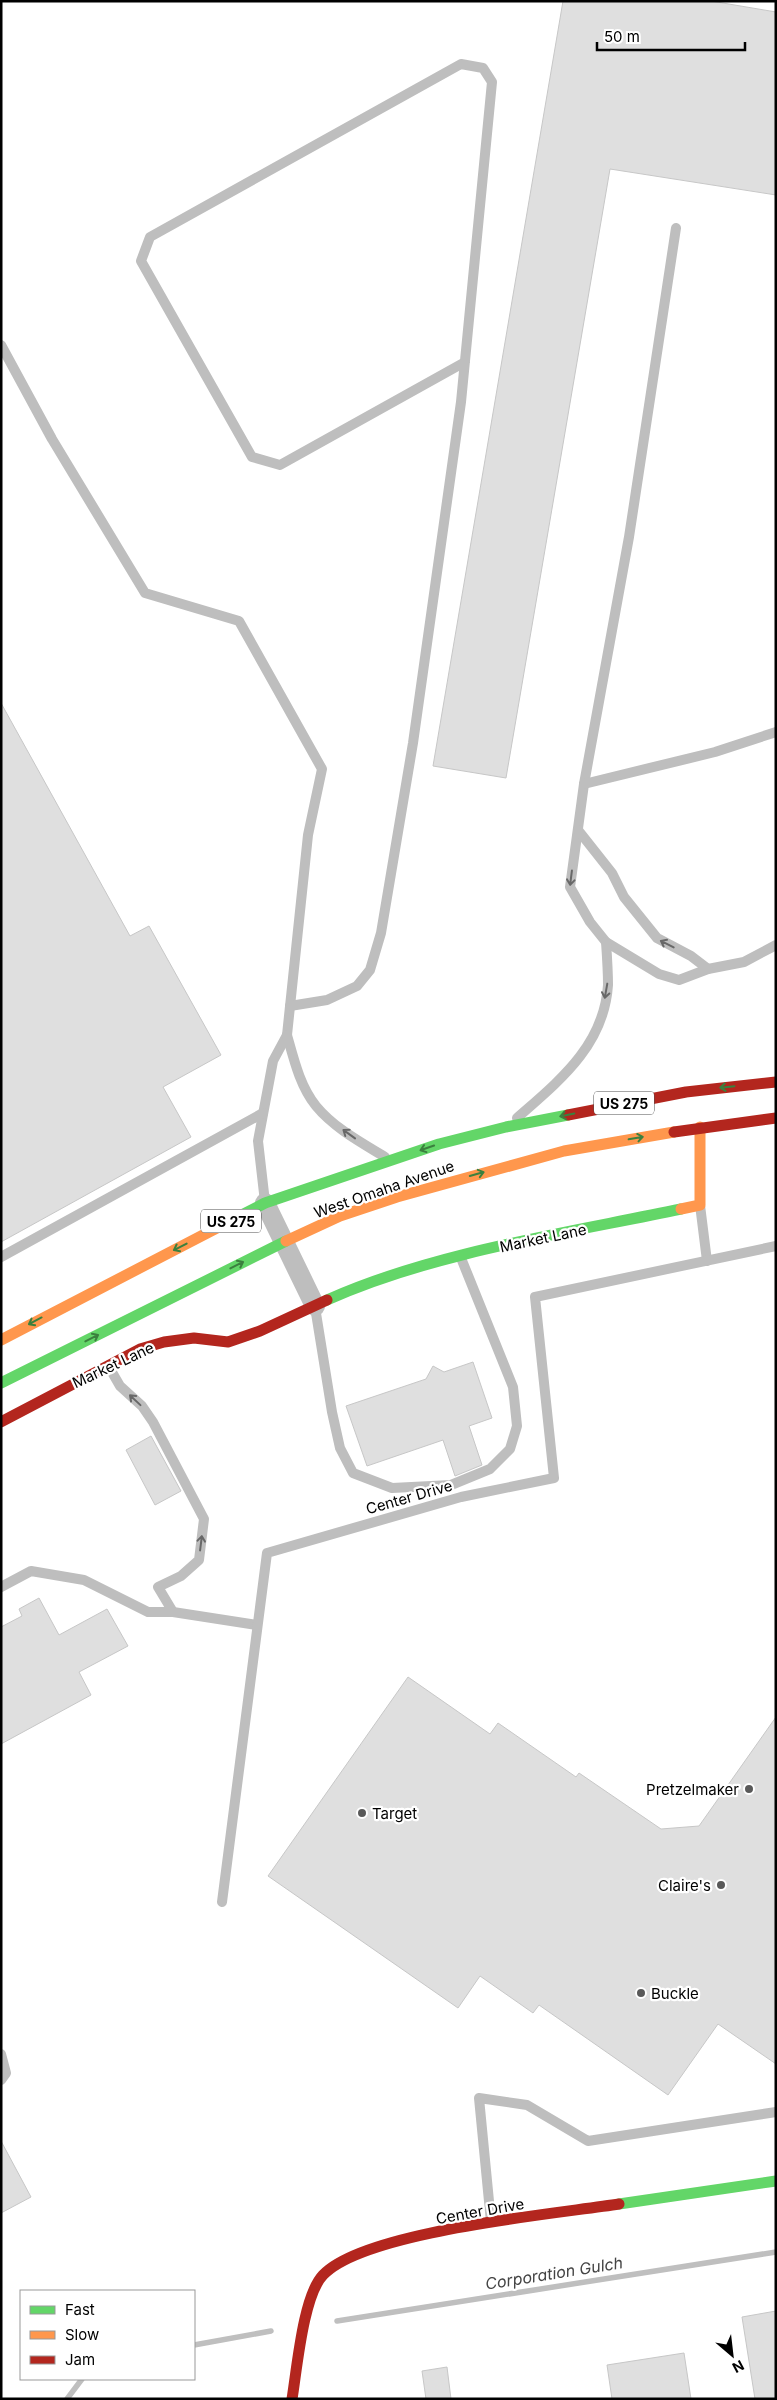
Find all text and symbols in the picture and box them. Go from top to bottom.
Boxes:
scale bar [597,20,744,52]
text: 50 m [604,27,640,46]
one-way arrow [566,869,576,885]
one-way arrow [660,939,675,948]
one-way arrow [600,982,610,998]
one-way arrow [720,1082,736,1092]
road number: US 275 [594,1092,654,1114]
one-way arrow [560,1110,576,1120]
one-way arrow [342,1129,356,1139]
one-way arrow [627,1133,643,1143]
one-way arrow [420,1144,436,1153]
street label: West Omaha Avenue [311,1156,457,1222]
one-way arrow [469,1169,485,1178]
road number: US 275 [201,1210,261,1232]
street label: Market Lane [498,1220,588,1256]
one-way arrow [172,1242,187,1252]
one-way arrow [229,1260,244,1269]
one-way arrow [28,1317,43,1327]
one-way arrow [84,1333,99,1342]
street label: Market Lane [69,1338,157,1392]
one-way arrow [128,1394,141,1406]
street label: Center Drive [364,1476,454,1518]
one-way arrow [196,1536,206,1552]
place label: Pretzelmaker [646,1780,739,1799]
marker: Pretzelmaker [743,1783,755,1795]
place label: Target [372,1804,417,1823]
marker: Target [356,1807,368,1819]
place label: Claire's [658,1876,711,1895]
marker: Claire's [715,1879,727,1891]
place label: Buckle [651,1984,699,2003]
marker: Buckle [635,1987,647,1999]
street label: Center Drive [434,2194,526,2228]
water label: Corporation Gulch [484,2252,624,2294]
legend [20,2290,195,2380]
text: Fast [65,2300,95,2319]
text: Slow [65,2325,99,2344]
north arrow [707,2330,757,2380]
text: Jam [65,2350,95,2369]
text: N [730,2357,747,2377]

